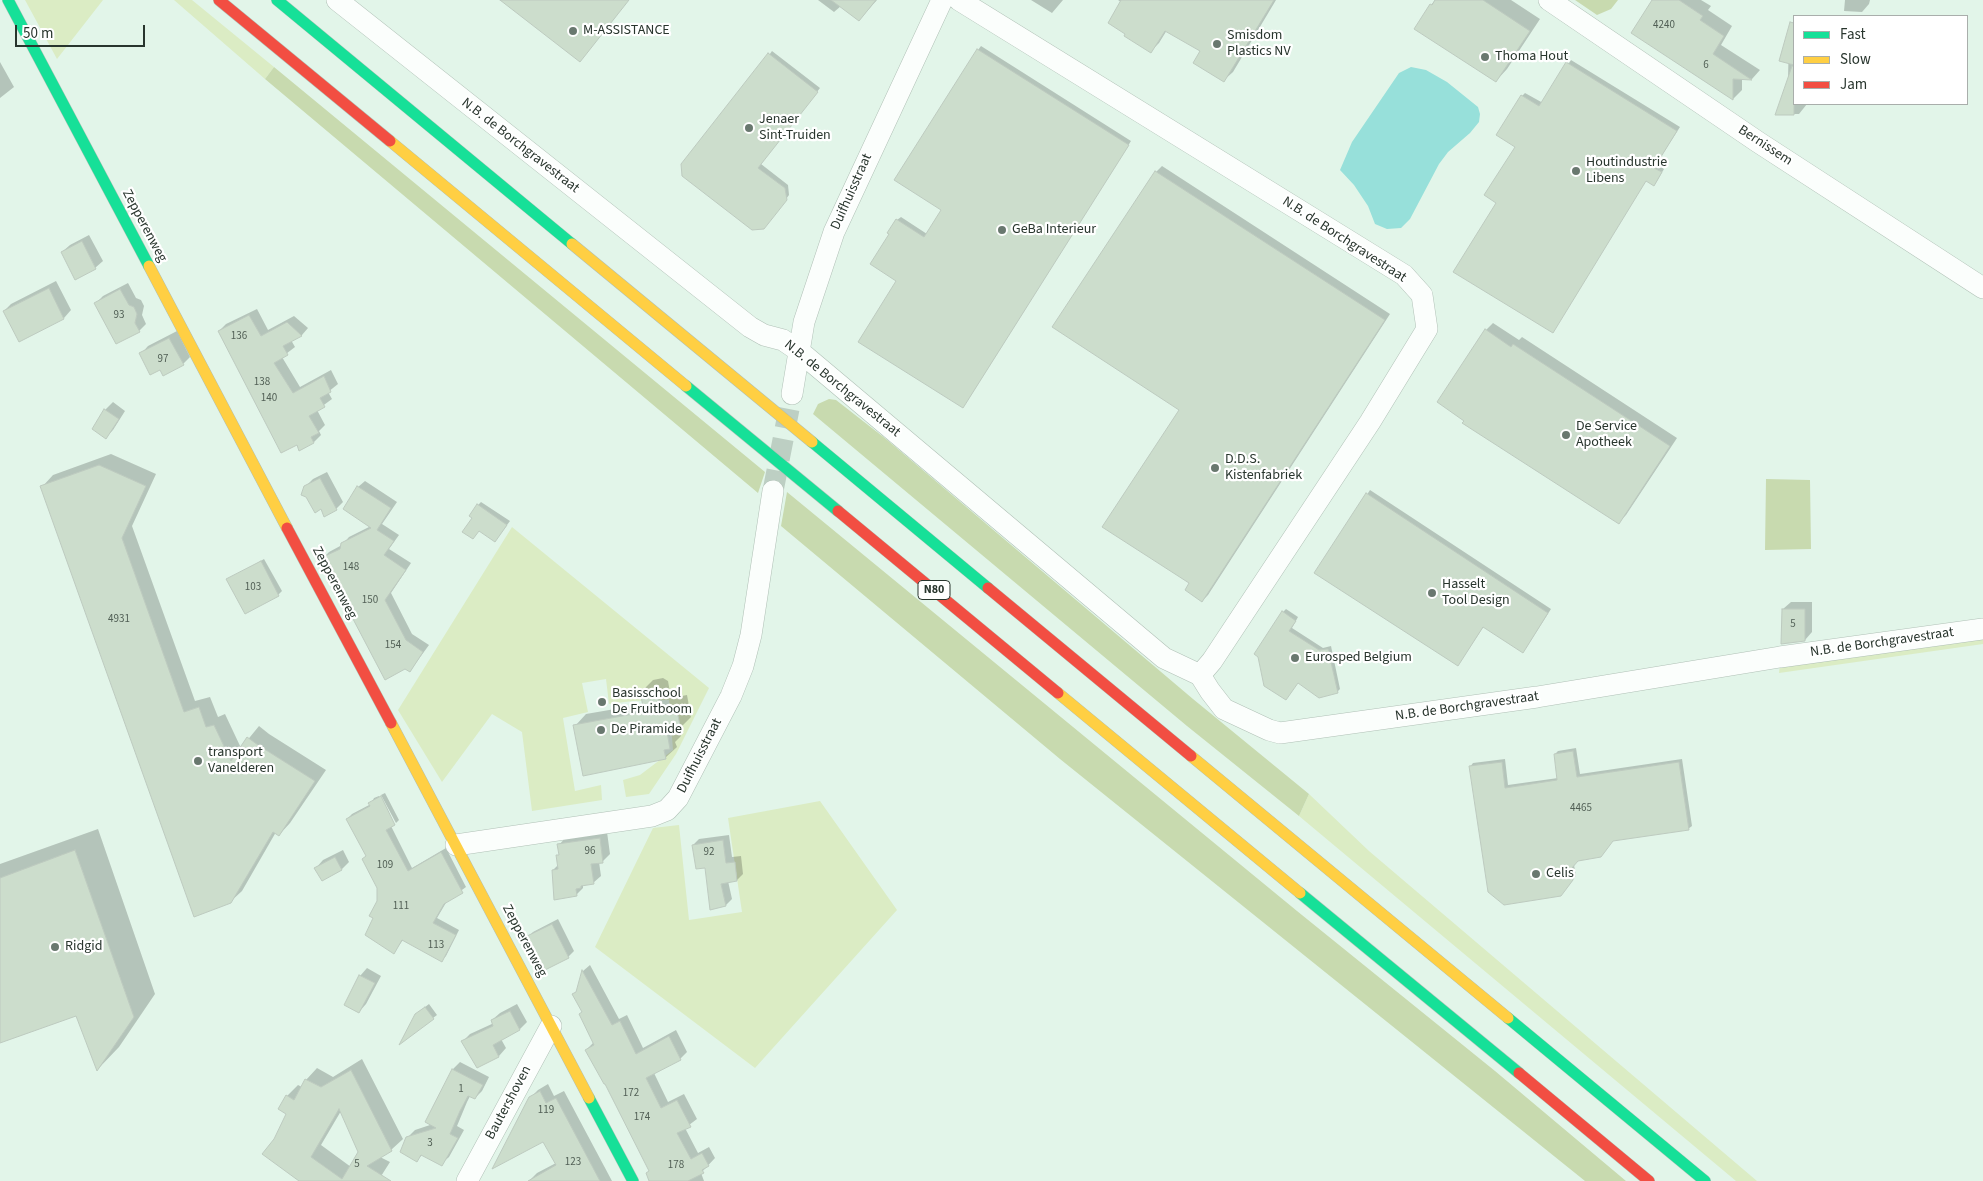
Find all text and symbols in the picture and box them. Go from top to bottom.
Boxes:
scale bar [18,15,148,47]
legend [1793,15,1968,105]
house number: 4240 [1653,19,1675,33]
text: 50 m [23,23,53,44]
place label: M-ASSISTANCE [583,23,670,39]
text: Fast [1840,24,1866,45]
marker: M-ASSISTANCE [567,25,579,37]
place label: Smisdom Plastics NV [1227,28,1291,60]
marker: Smisdom Plastics NV [1211,38,1223,50]
place label: Thoma Hout [1495,49,1568,65]
text: Slow [1840,49,1871,70]
marker: Thoma Hout [1479,51,1491,63]
house number: 6 [1703,59,1709,73]
text: Jam [1840,74,1867,95]
street label: N.B. de Borchgravestraat [458,95,582,197]
place label: Jenaer Sint-Truiden [759,112,831,144]
marker: Jenaer Sint-Truiden [743,122,755,134]
street label: Bernissem [1735,122,1795,170]
street label: Duifhuisstraat [828,151,876,233]
place label: Houtindustrie Libens [1586,155,1667,188]
marker: Houtindustrie Libens [1570,165,1582,177]
street label: Zepperenweg [118,187,170,265]
street label: N.B. de Borchgravestraat [1279,194,1409,286]
place label: GeBa Interieur [1012,222,1096,238]
marker: GeBa Interieur [996,224,1008,236]
house number: 93 [114,309,124,323]
house number: 136 [231,330,247,344]
street label: N.B. de Borchgravestraat [780,337,904,441]
house number: 97 [158,353,168,367]
house number: 138 [254,376,270,390]
house number: 140 [261,392,277,406]
place label: De Service Apotheek [1576,419,1637,452]
marker: De Service Apotheek [1560,429,1572,441]
place label: D.D.S. Kistenfabriek [1225,452,1302,484]
marker: D.D.S. Kistenfabriek [1209,462,1221,474]
street label: Zepperenweg [308,544,360,622]
house number: 148 [343,561,359,575]
place label: Hasselt Tool Design [1442,577,1510,610]
road number: N80 [918,580,950,600]
house number: 103 [245,581,261,595]
marker: Hasselt Tool Design [1426,587,1438,599]
house number: 150 [362,594,378,608]
house number: 4931 [108,613,130,627]
house number: 5 [1790,618,1796,632]
street label: N.B. de Borchgravestraat [1809,625,1955,661]
house number: 154 [385,639,401,653]
place label: Eurosped Belgium [1305,650,1412,666]
marker: Eurosped Belgium [1289,652,1301,664]
place label: Basisschool De Fruitboom [612,686,692,719]
street label: N.B. de Borchgravestraat [1394,689,1540,725]
marker: Basisschool De Fruitboom [596,696,608,708]
street label: Duifhuisstraat [674,716,726,796]
place label: De Piramide [611,722,682,738]
marker: De Piramide [595,724,607,736]
place label: transport Vanelderen [208,745,274,778]
marker: transport Vanelderen [192,755,204,767]
house number: 4465 [1570,802,1592,816]
house number: 96 [585,845,595,859]
house number: 92 [704,846,714,860]
house number: 109 [377,859,393,873]
place label: Celis [1546,866,1574,882]
marker: Celis [1530,868,1542,880]
house number: 111 [393,900,409,914]
street label: Zepperenweg [498,902,550,980]
place label: Ridgid [65,939,102,955]
house number: 113 [428,939,444,953]
marker: Ridgid [49,941,61,953]
street label: Bautershoven [482,1063,536,1143]
house number: 1 [458,1083,464,1097]
house number: 172 [623,1087,639,1101]
house number: 119 [538,1104,554,1118]
house number: 174 [634,1111,650,1125]
house number: 3 [427,1137,433,1151]
house number: 123 [565,1156,581,1170]
house number: 5 [354,1158,360,1172]
house number: 178 [668,1159,684,1173]

